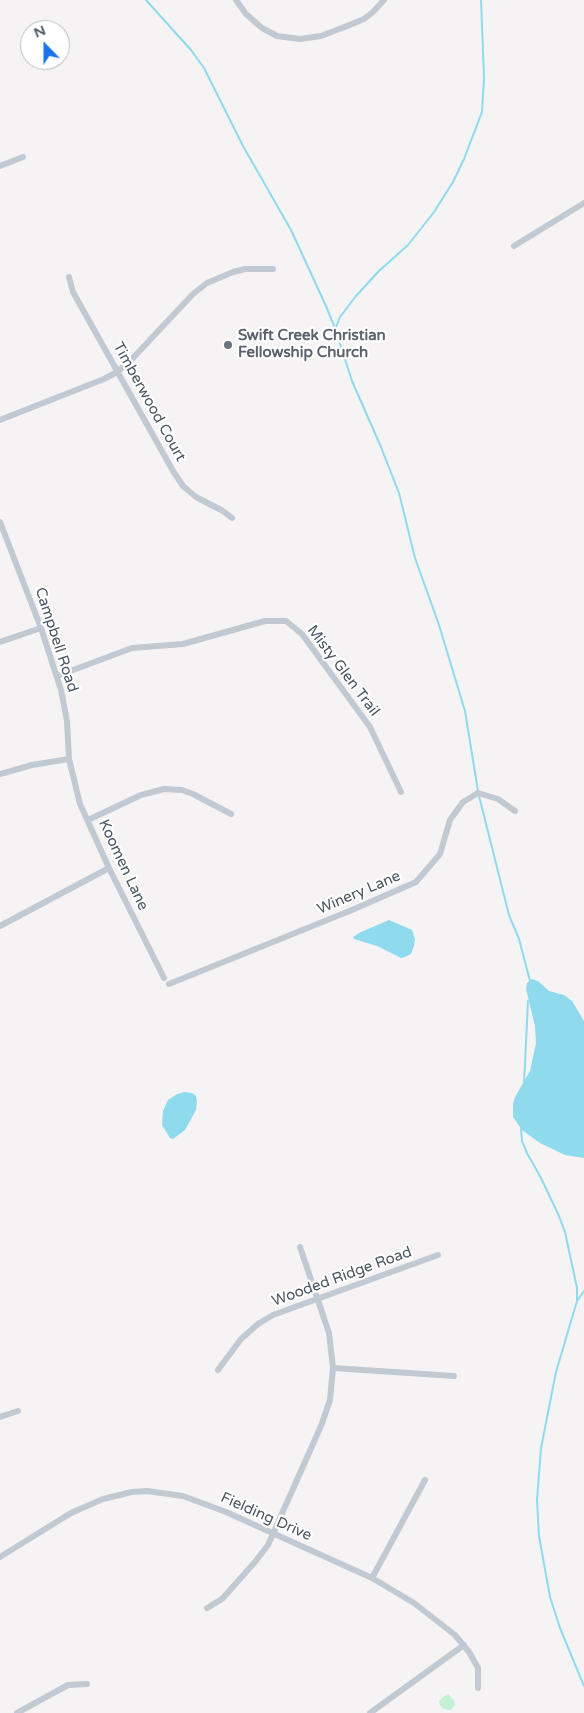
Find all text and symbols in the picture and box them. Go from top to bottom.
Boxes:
north arrow [20,20,70,70]
text: N [31,22,48,42]
place label: Swift Creek Christian Fellowship Church [238,327,386,362]
street label: Timberwood Court [109,339,189,465]
marker: Swift Creek Christian Fellowship Church [222,339,234,351]
street label: Campbell Road [31,585,81,695]
street label: Misty Glen Trail [303,622,383,720]
street label: Koomen Lane [94,817,152,913]
street label: Winery Lane [315,867,403,919]
street label: Wooded Ridge Road [270,1243,414,1311]
street label: Fielding Drive [218,1489,314,1545]

